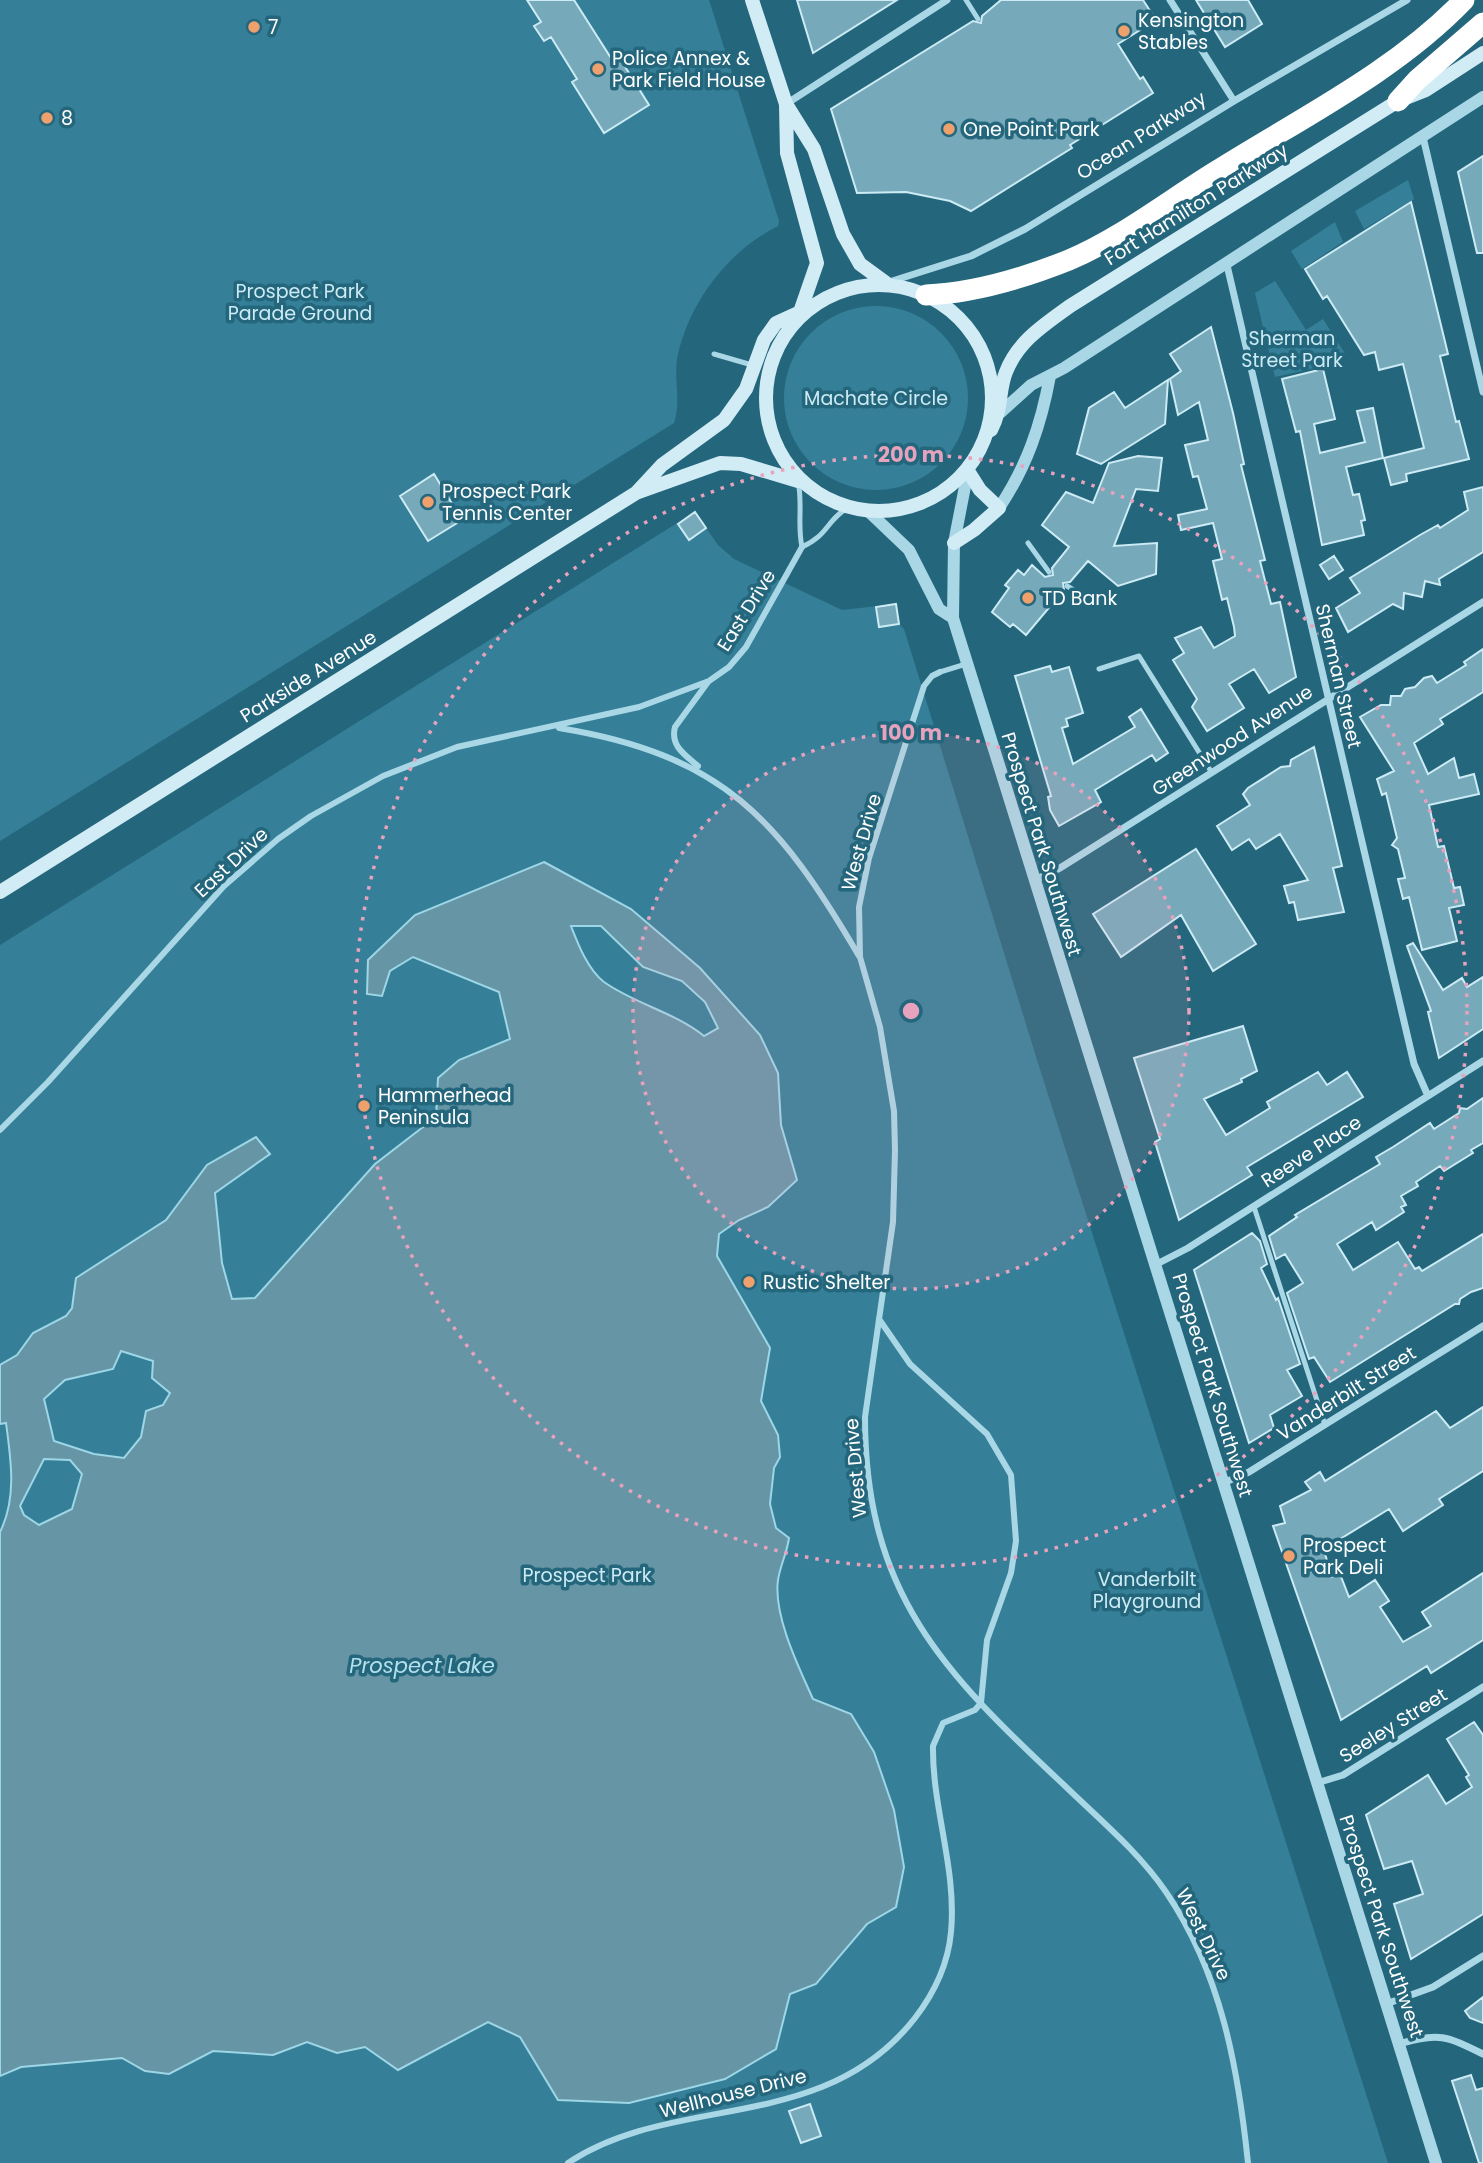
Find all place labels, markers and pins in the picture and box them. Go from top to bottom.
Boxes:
place label: Kensington Stables [1138,7,1244,56]
place label: 7 [268,14,278,41]
marker: 7 [246,19,262,35]
marker: Kensington Stables [1116,23,1132,39]
place label: Police Annex & Park Field House [612,45,766,94]
marker: Police Annex & Park Field House [590,61,606,77]
place label: 8 [61,105,73,132]
marker: 8 [39,110,55,126]
place label: One Point Park [963,116,1100,143]
marker: One Point Park [941,121,957,137]
place label: Prospect Park Tennis Center [442,478,572,527]
marker: Prospect Park Tennis Center [420,494,436,510]
place label: TD Bank [1042,585,1117,612]
marker: TD Bank [1020,590,1036,606]
centre of rings [899,999,923,1023]
place label: Hammerhead Peninsula [378,1082,512,1131]
marker: Hammerhead Peninsula [356,1098,372,1114]
place label: Rustic Shelter [763,1269,890,1296]
marker: Rustic Shelter [741,1274,757,1290]
place label: Prospect Park Deli [1303,1532,1386,1581]
marker: Prospect Park Deli [1281,1548,1297,1564]

